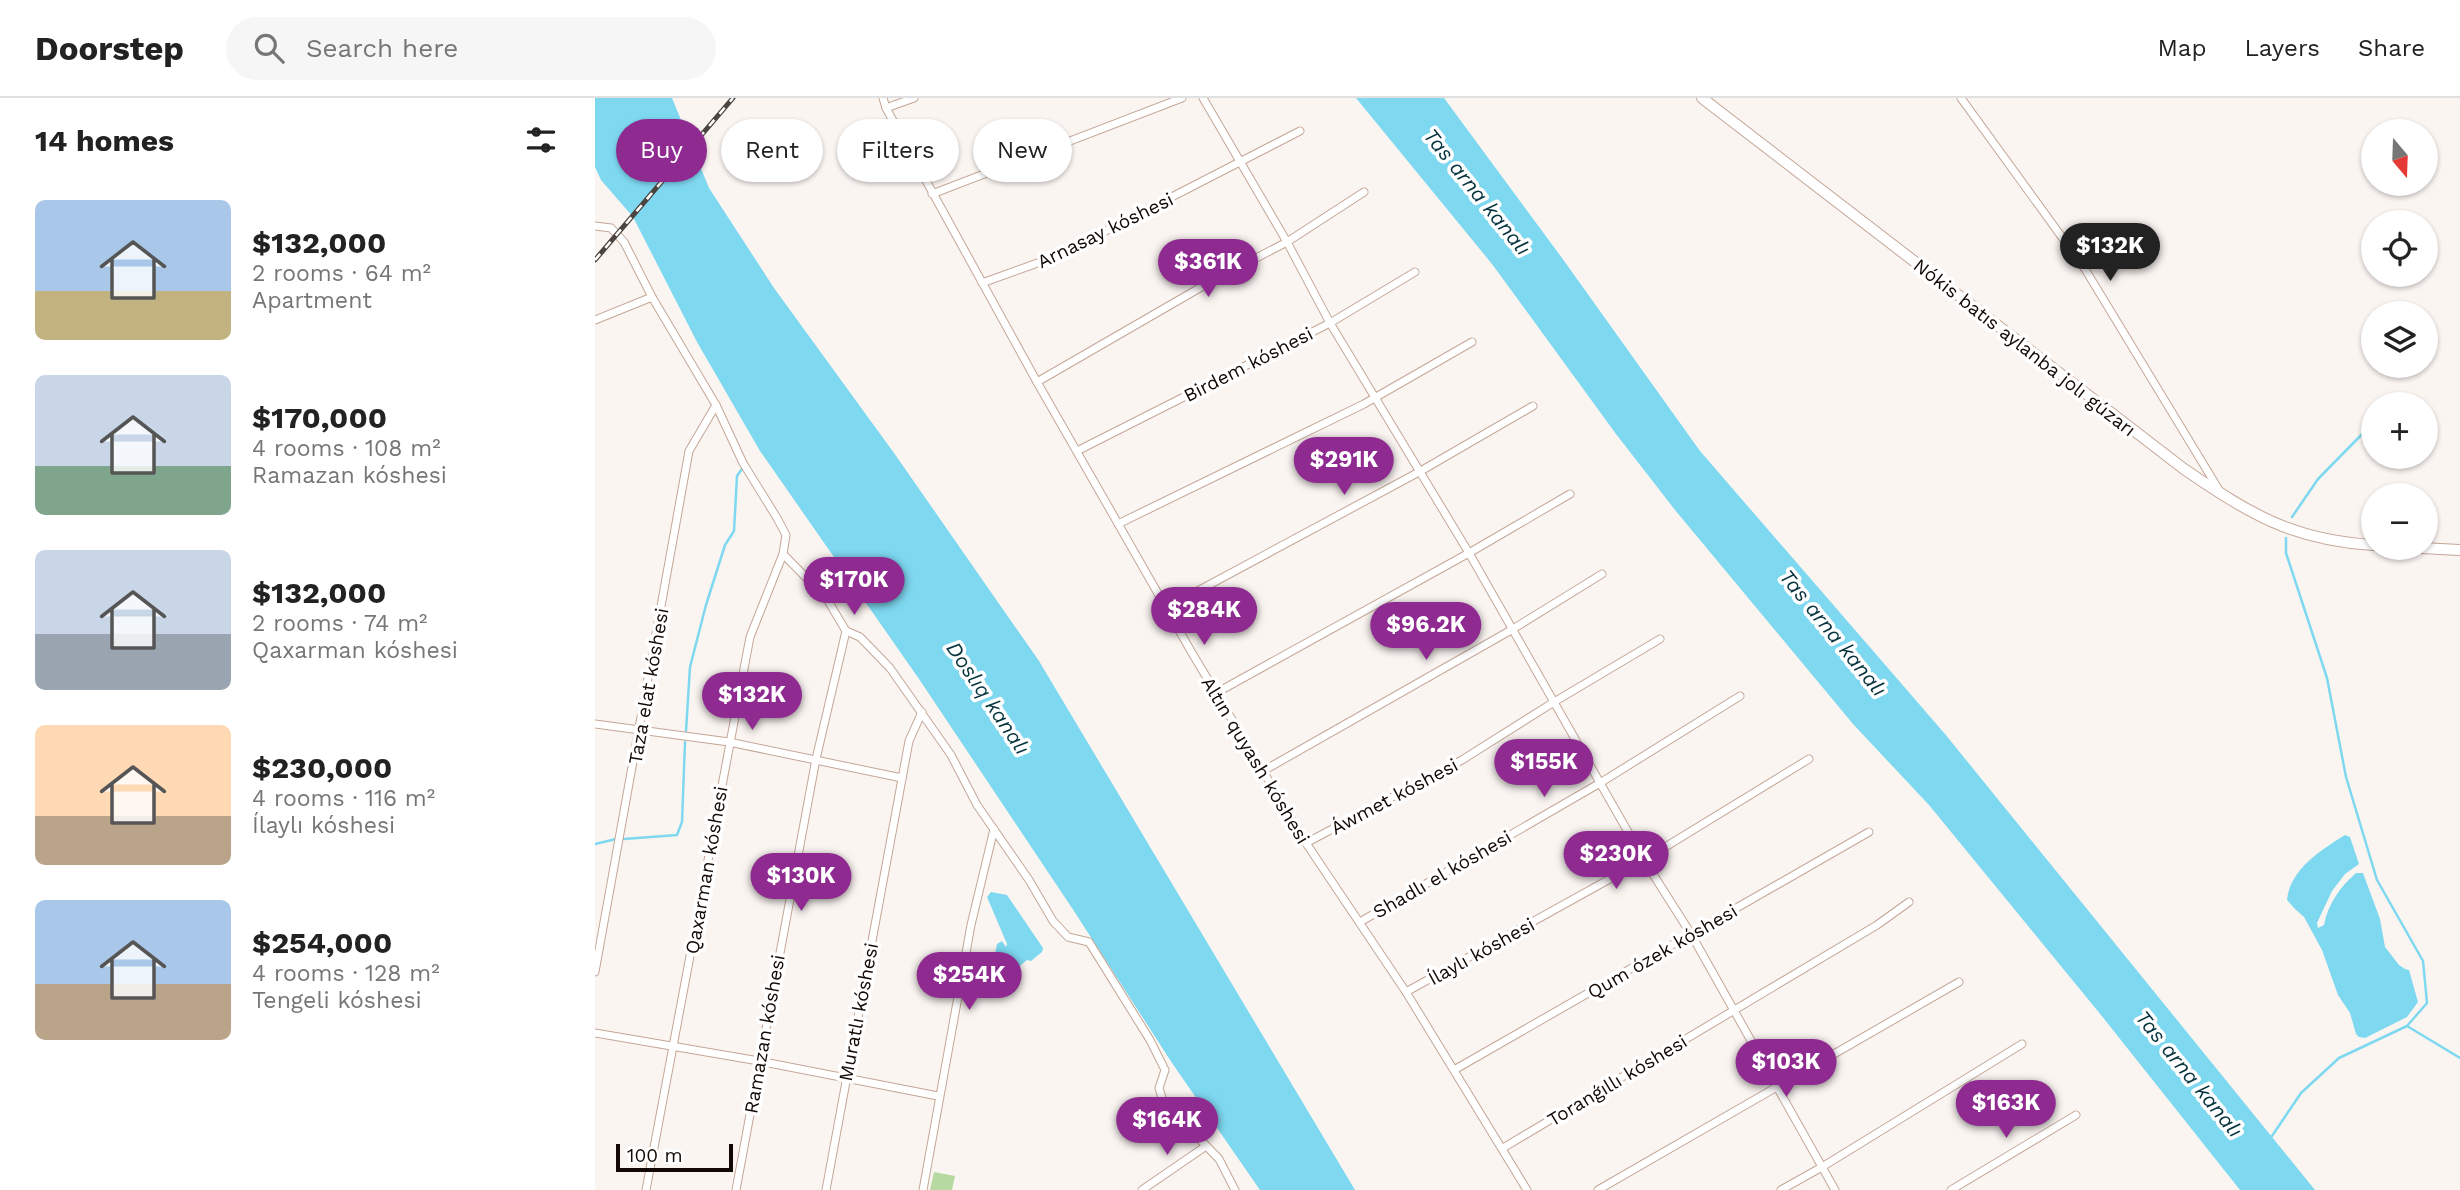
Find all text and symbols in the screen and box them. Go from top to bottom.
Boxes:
search box [226,17,716,80]
text: Doorstep [35,29,184,68]
icon: search [250,29,288,67]
text: Search here [306,33,458,63]
text: Map [2158,34,2206,62]
text: Layers [2244,34,2320,62]
text: Share [2358,34,2425,62]
chip: Buy [616,119,707,182]
chip: Rent [721,119,823,182]
chip: Filters [837,119,959,182]
chip: New [973,119,1072,182]
north arrow [2361,119,2438,196]
map controls [2361,119,2438,560]
icon: filters [522,121,560,159]
text: 14 homes [35,123,174,158]
water label: Tas arna kanalı [1419,123,1536,260]
street label: Arnasay kóshesi [1033,188,1177,273]
button: locate [2361,210,2438,287]
pin: $132K [2061,223,2159,283]
text: $132,000 [252,225,386,260]
icon: home [91,228,175,312]
text: $132K [2076,232,2144,259]
pin: $361K [1159,240,1257,299]
text: $361K [1174,248,1242,275]
street label: Nókis batıs aylanba jolı gúzarı [1909,253,2140,441]
text: 2 rooms · 64 m² [252,260,431,287]
text: Apartment [252,287,372,314]
button: layers [2361,301,2438,378]
street label: Birdem kóshesi [1180,322,1317,407]
button: + [2361,392,2438,469]
text: $170,000 [252,400,387,435]
icon: home [91,403,175,487]
text: 4 rooms · 108 m² [252,435,441,462]
pin: $291K [1295,438,1393,497]
text: $291K [1310,446,1378,473]
text: Ramazan kóshesi [252,462,447,489]
button: − [2361,483,2438,560]
pin: $170K [805,558,903,617]
water label: Tas arna kanalı [1775,564,1892,701]
text: $170K [820,566,888,593]
text: $132,000 [252,575,386,610]
icon: home [91,578,175,662]
pin: $284K [1155,588,1253,647]
text: $284K [1167,596,1241,623]
pin: $96.2K [1369,602,1483,662]
street label: Taza elat kóshesi [623,606,674,766]
text: 2 rooms · 74 m² [252,610,427,637]
text: $96.2K [1386,611,1466,638]
water label: Doslıq kanalı [941,636,1035,759]
text: Qaxarman kóshesi [252,637,458,664]
pin: $132K [703,672,801,732]
street label: Altın quyash kóshesi [1197,672,1315,848]
text: $132K [718,681,786,708]
pin: $155K [1495,740,1593,799]
text: $155K [1510,748,1578,775]
text: $230,000 [252,750,392,785]
icon: home [91,753,175,837]
street label: Áwmet kóshesi [1327,753,1462,840]
street label: Qaxarman kóshesi [680,784,733,956]
text: 4 rooms · 116 m² [252,785,435,812]
text: Ílaylı kóshesi [252,812,395,839]
street label: Shadlı el kóshesi [1369,825,1516,923]
pin: $230K [1567,832,1665,891]
text: $230K [1580,840,1652,867]
pin: $130K [752,854,850,913]
text: $130K [766,862,836,889]
street label: Qum ózek kóshesi [1583,899,1741,1004]
street label: Ílaylı kóshesi [1424,913,1539,990]
text: $254,000 [252,925,392,960]
icon: home [91,928,175,1012]
street label: Muratlı kóshesi [834,941,883,1083]
street label: Ramazan kóshesi [739,953,790,1115]
pin: $254K [920,953,1018,1012]
text: 4 rooms · 128 m² [252,960,440,987]
text: $254K [933,961,1005,988]
text: Tengeli kóshesi [252,987,422,1014]
water label: Tas arna kanalı [2131,1005,2248,1142]
street label: Toranǵıllı kóshesi [1543,1030,1691,1131]
pin: $103K [1737,1040,1835,1099]
text: $103K [1752,1048,1820,1075]
pin: $163K [1957,1080,2055,1140]
text: $163K [1972,1089,2040,1116]
pin: $164K [1118,1098,1216,1157]
text: $164K [1132,1106,1202,1133]
scale bar [616,1141,733,1173]
text: 100 m [627,1144,683,1167]

